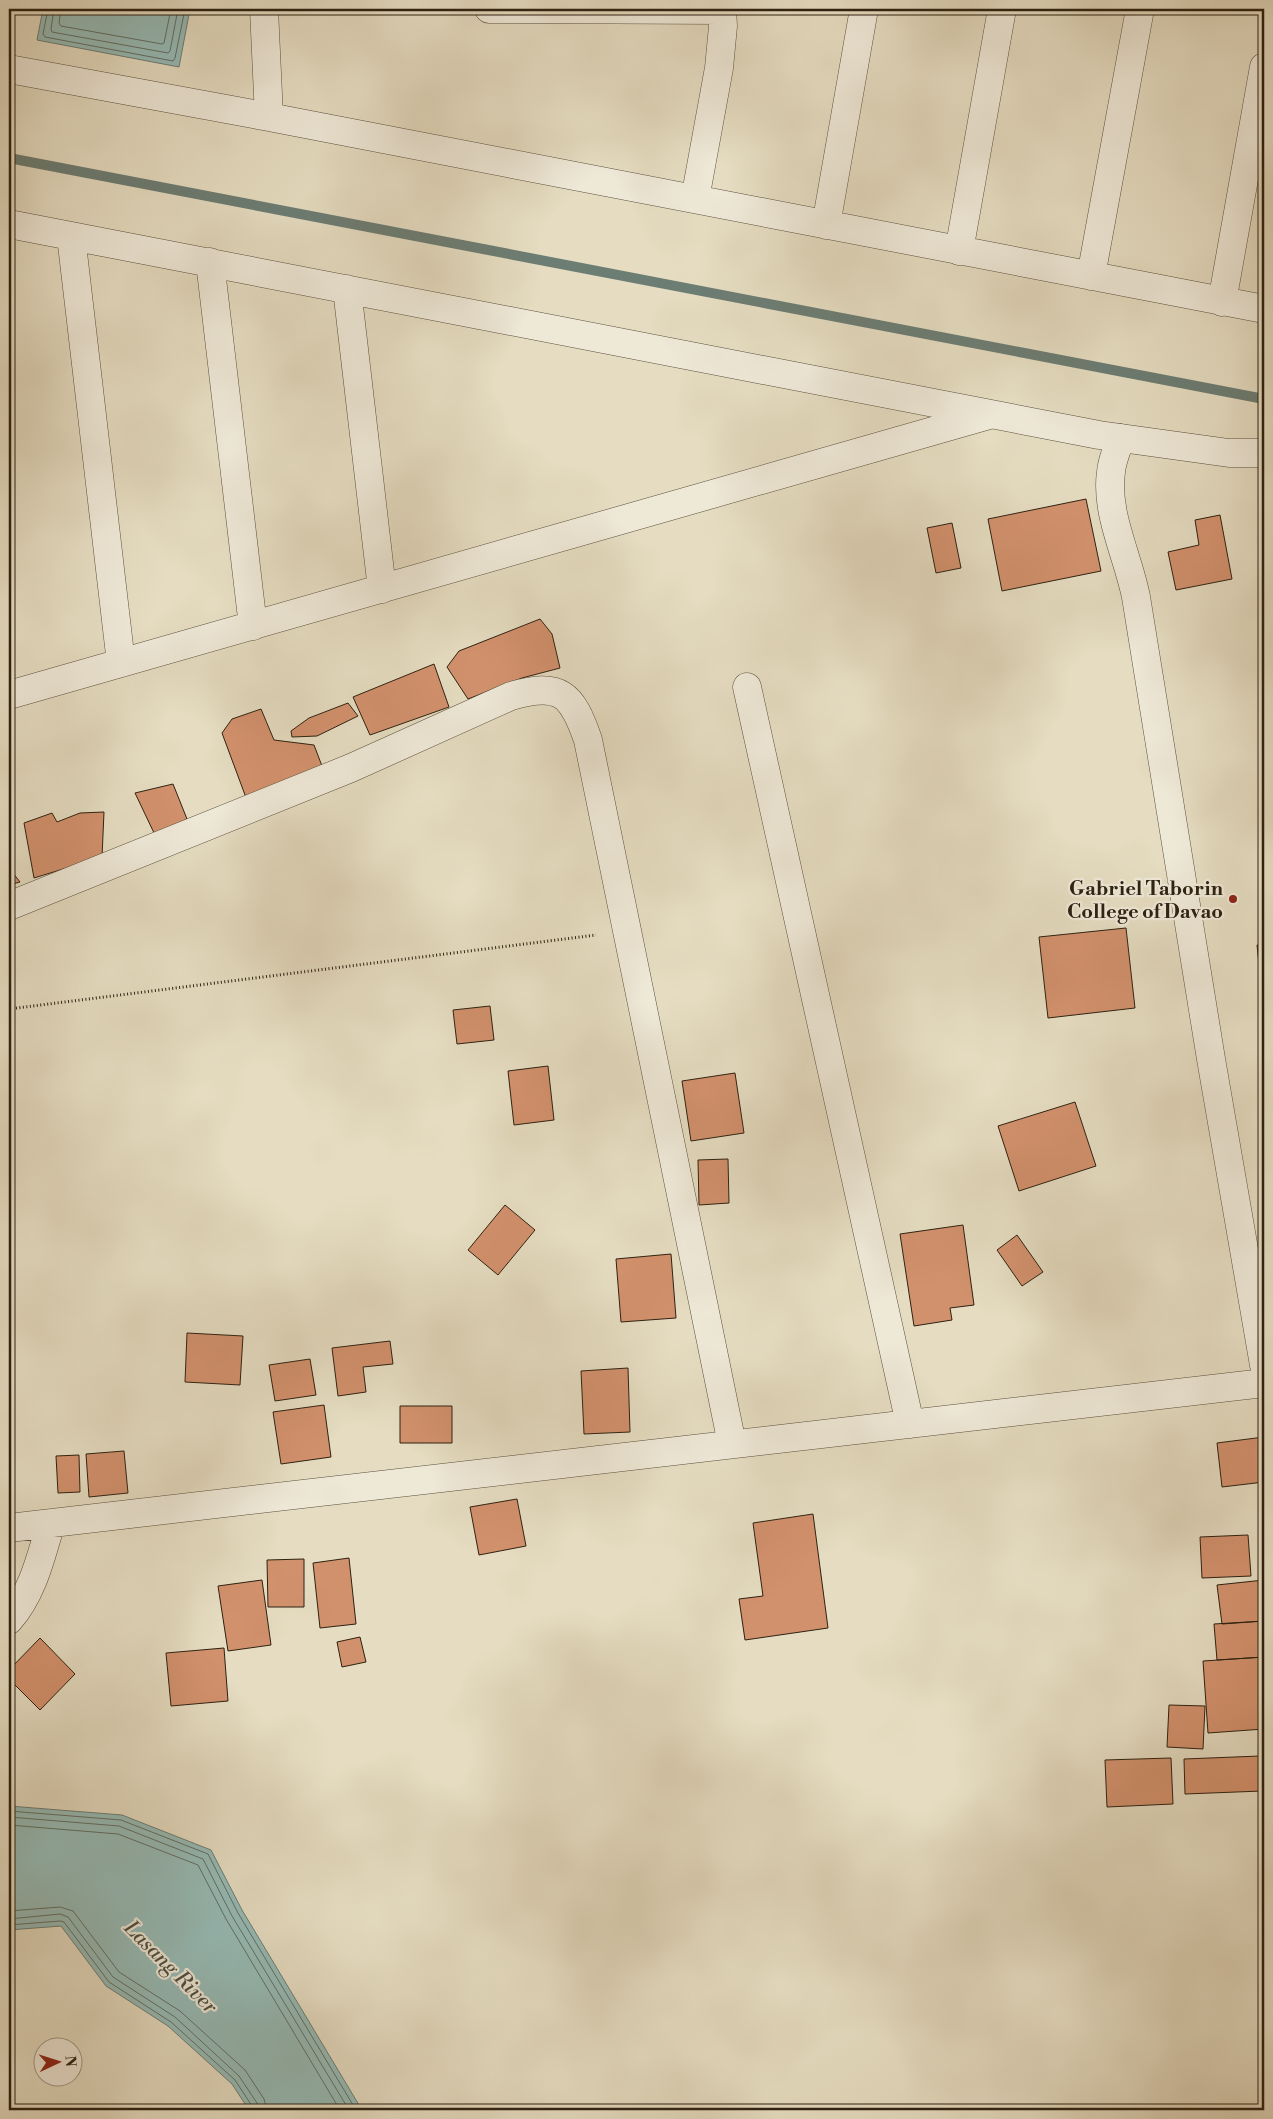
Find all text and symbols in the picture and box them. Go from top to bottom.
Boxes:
place label: Gabriel Taborin College of Davao [1067,877,1224,925]
marker: Gabriel Taborin College of Davao [1227,893,1239,905]
water label: Lasang River [118,1915,223,2020]
north arrow [32,2036,82,2086]
text: N [61,2055,79,2067]

